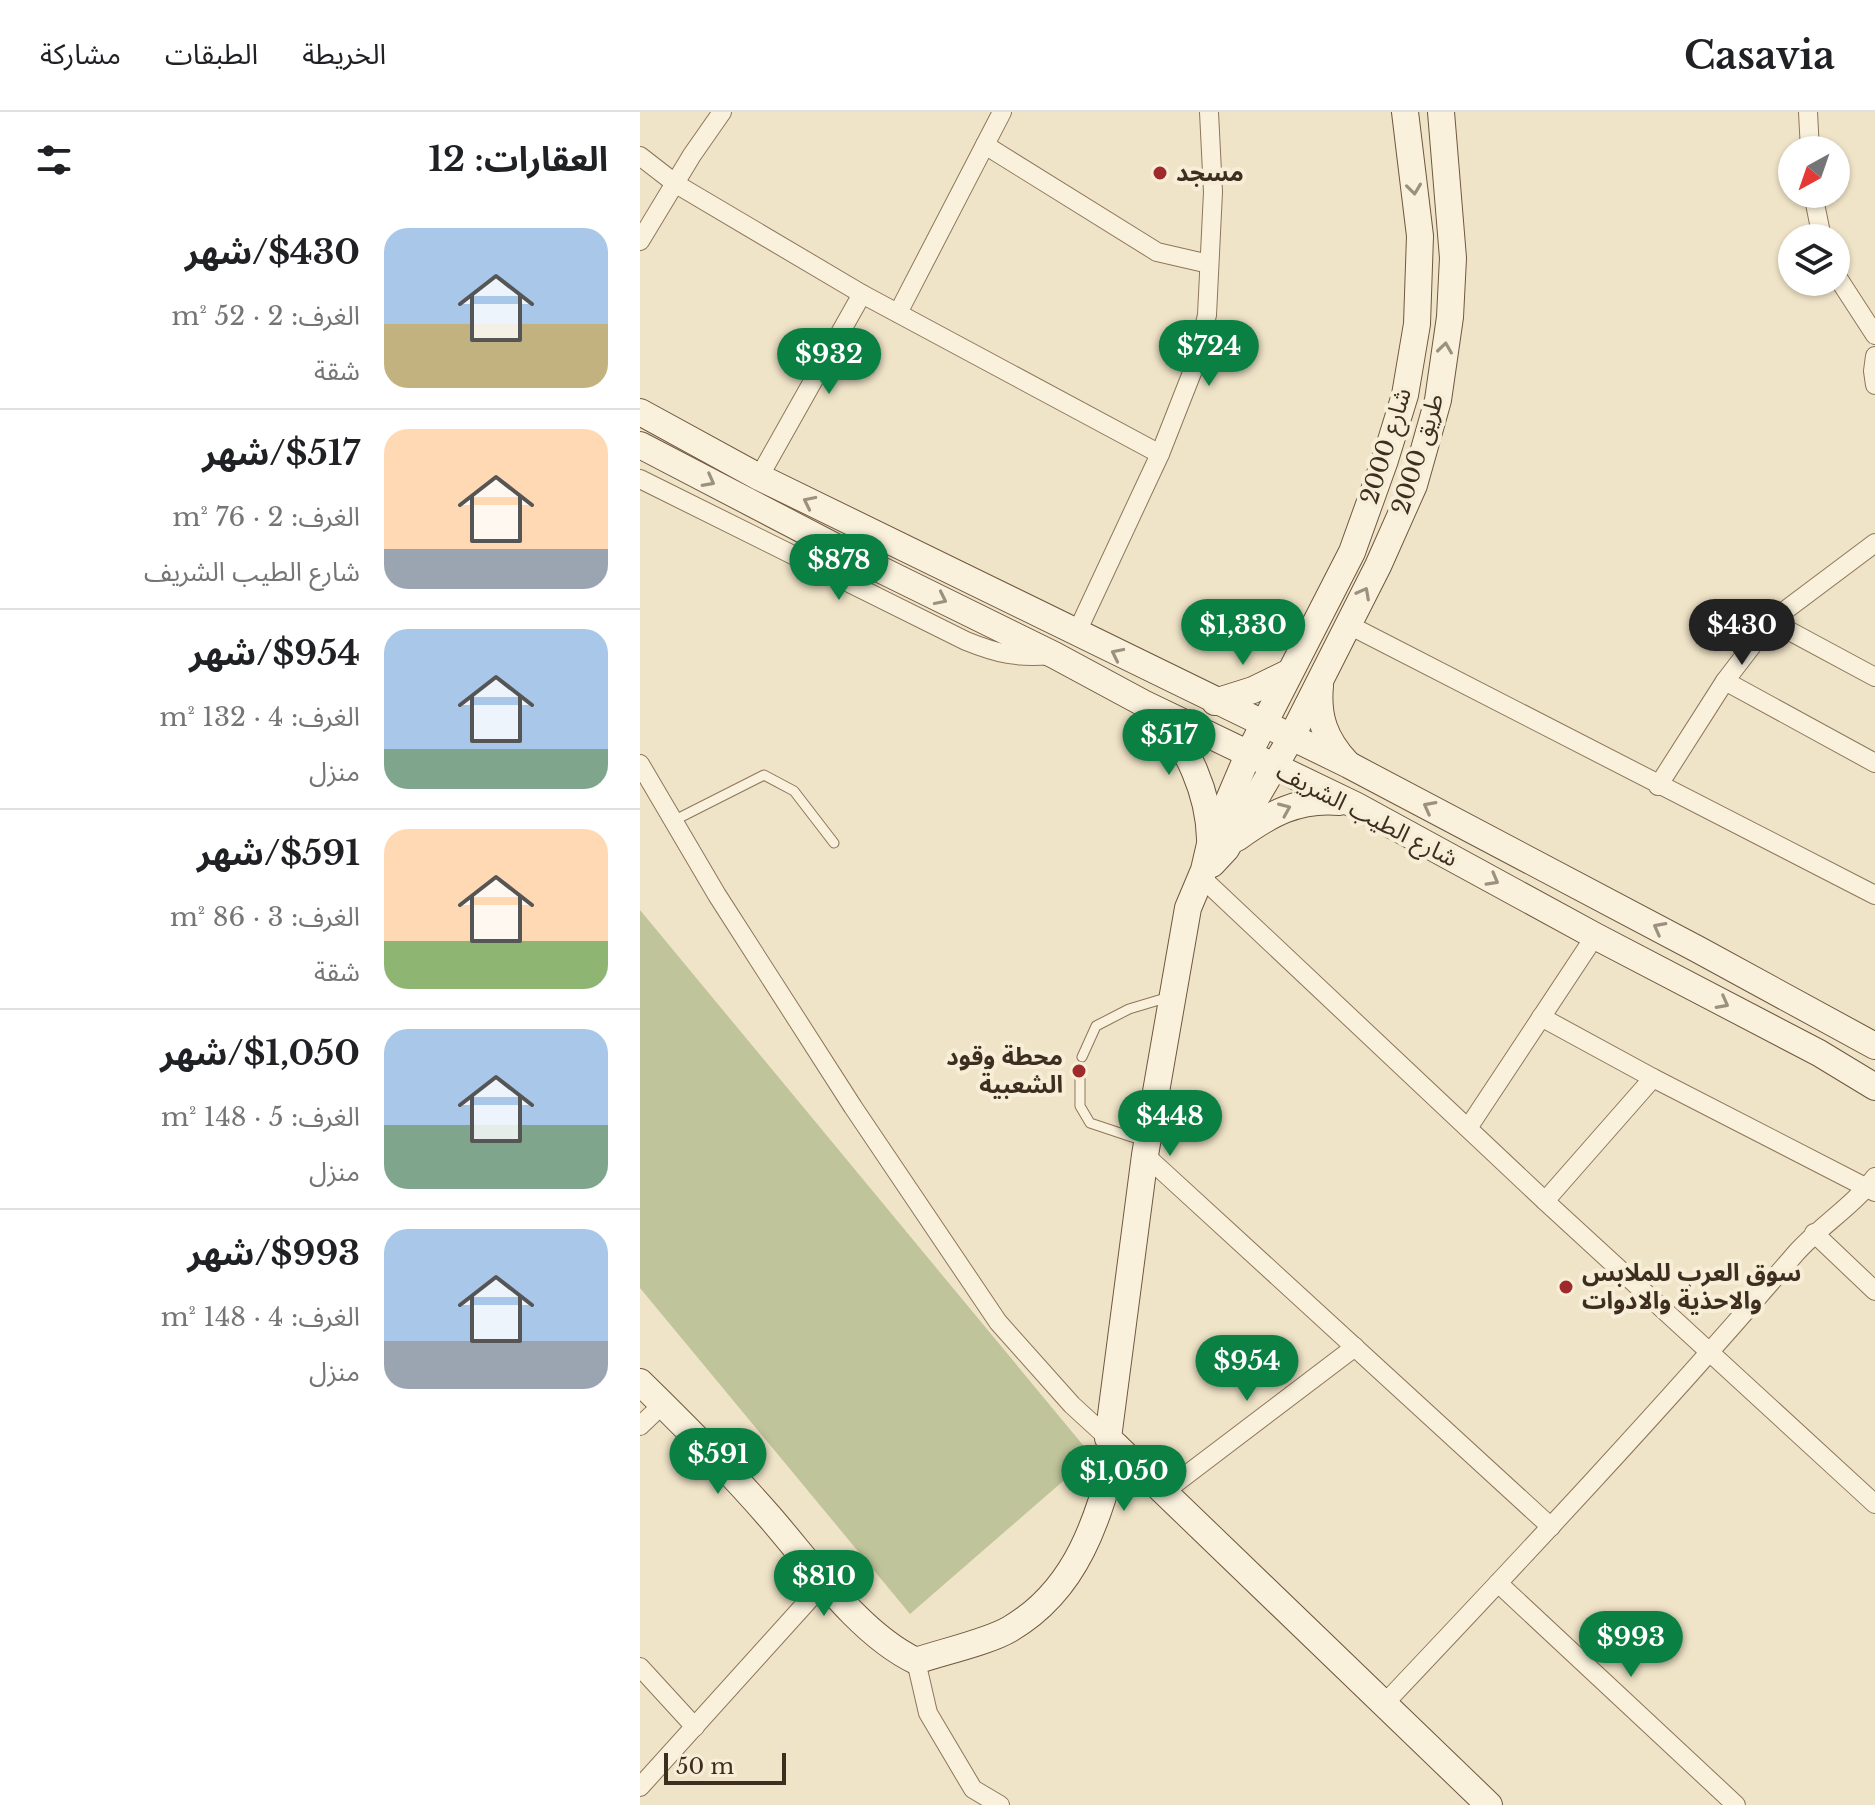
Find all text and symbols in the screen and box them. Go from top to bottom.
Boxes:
text: Casavia [1684,32,1835,79]
text: مشاركة [40,37,121,72]
text: الطبقات [165,37,258,72]
text: الخريطة [302,37,386,72]
north arrow [1778,136,1850,208]
map controls [1778,136,1850,296]
icon: filters [32,138,76,182]
text: العقارات: 12 [428,138,608,180]
place label: مسجد [1176,158,1244,187]
marker: مسجد [1151,164,1169,182]
one-way arrow [1406,183,1423,196]
button: layers [1778,224,1850,296]
text: $430/شهر [185,231,360,273]
icon: home [448,260,544,356]
text: الغرف: 2 · 52 m² [172,300,360,332]
pin: $724 [1162,320,1256,388]
pin: $932 [782,328,876,396]
text: $724 [1177,330,1241,362]
text: $932 [795,338,863,370]
one-way arrow [1436,341,1453,355]
text: شقة [314,355,360,387]
street label: شارع 2000 [1354,384,1420,508]
street label: طريق 2000 [1385,390,1451,518]
text: $517/شهر [202,432,360,474]
icon: home [448,461,544,557]
one-way arrow [701,471,716,486]
one-way arrow [802,496,817,512]
text: الغرف: 2 · 76 m² [173,501,360,533]
pin: $878 [792,534,886,602]
text: $878 [807,544,871,576]
text: شارع الطيب الشريف [144,556,360,588]
one-way arrow [1354,587,1369,601]
one-way arrow [932,589,947,605]
pin: $1,330 [1178,599,1308,667]
pin: $430 [1695,599,1789,667]
text: $1,330 [1199,609,1287,641]
text: $430 [1707,609,1777,641]
text: $954/شهر [189,632,360,674]
one-way arrow [1111,648,1126,664]
icon: home [448,661,544,757]
text: الغرف: 4 · 132 m² [160,701,360,733]
pin: $517 [1122,709,1216,777]
text: $517 [1141,719,1197,751]
text: منزل [309,756,360,788]
street label: شارع الطيب الشريف [1270,756,1463,875]
one-way arrow [1423,802,1437,817]
one-way arrow [1277,803,1292,819]
text: $591/شهر [197,832,360,874]
icon: home [448,861,544,957]
one-way arrow [1485,870,1499,886]
text: الغرف: 3 · 86 m² [170,901,360,933]
one-way arrow [1653,923,1668,938]
text: شقة [314,956,360,988]
one-way arrow [1714,993,1729,1008]
text: $1,050/شهر [160,1032,360,1074]
place label: محطة وقود الشعبية [946,1042,1063,1099]
icon: home [448,1061,544,1157]
marker: محطة وقود الشعبية [1070,1062,1088,1080]
pin: $448 [1123,1090,1217,1158]
text: $448 [1136,1100,1204,1132]
text: الغرف: 5 · 148 m² [161,1101,360,1133]
text: منزل [309,1156,360,1188]
text: $993/شهر [187,1232,360,1274]
place label: سوق العرب للملابس والاحذية والادوات [1582,1258,1801,1315]
icon: home [448,1261,544,1357]
marker: سوق العرب للملابس والاحذية والادوات [1557,1278,1575,1296]
text: الغرف: 4 · 148 m² [161,1301,360,1333]
pin: $954 [1200,1335,1294,1403]
text: $954 [1213,1345,1281,1377]
text: منزل [309,1356,360,1388]
pin: $591 [671,1428,765,1496]
text: $591 [687,1438,749,1470]
pin: $1,050 [1059,1445,1189,1513]
text: $1,050 [1079,1455,1169,1487]
pin: $810 [777,1550,871,1618]
text: $810 [792,1560,856,1592]
pin: $993 [1584,1611,1678,1679]
text: $993 [1597,1621,1665,1653]
scale bar [664,1749,786,1785]
text: 50 m [676,1753,734,1780]

